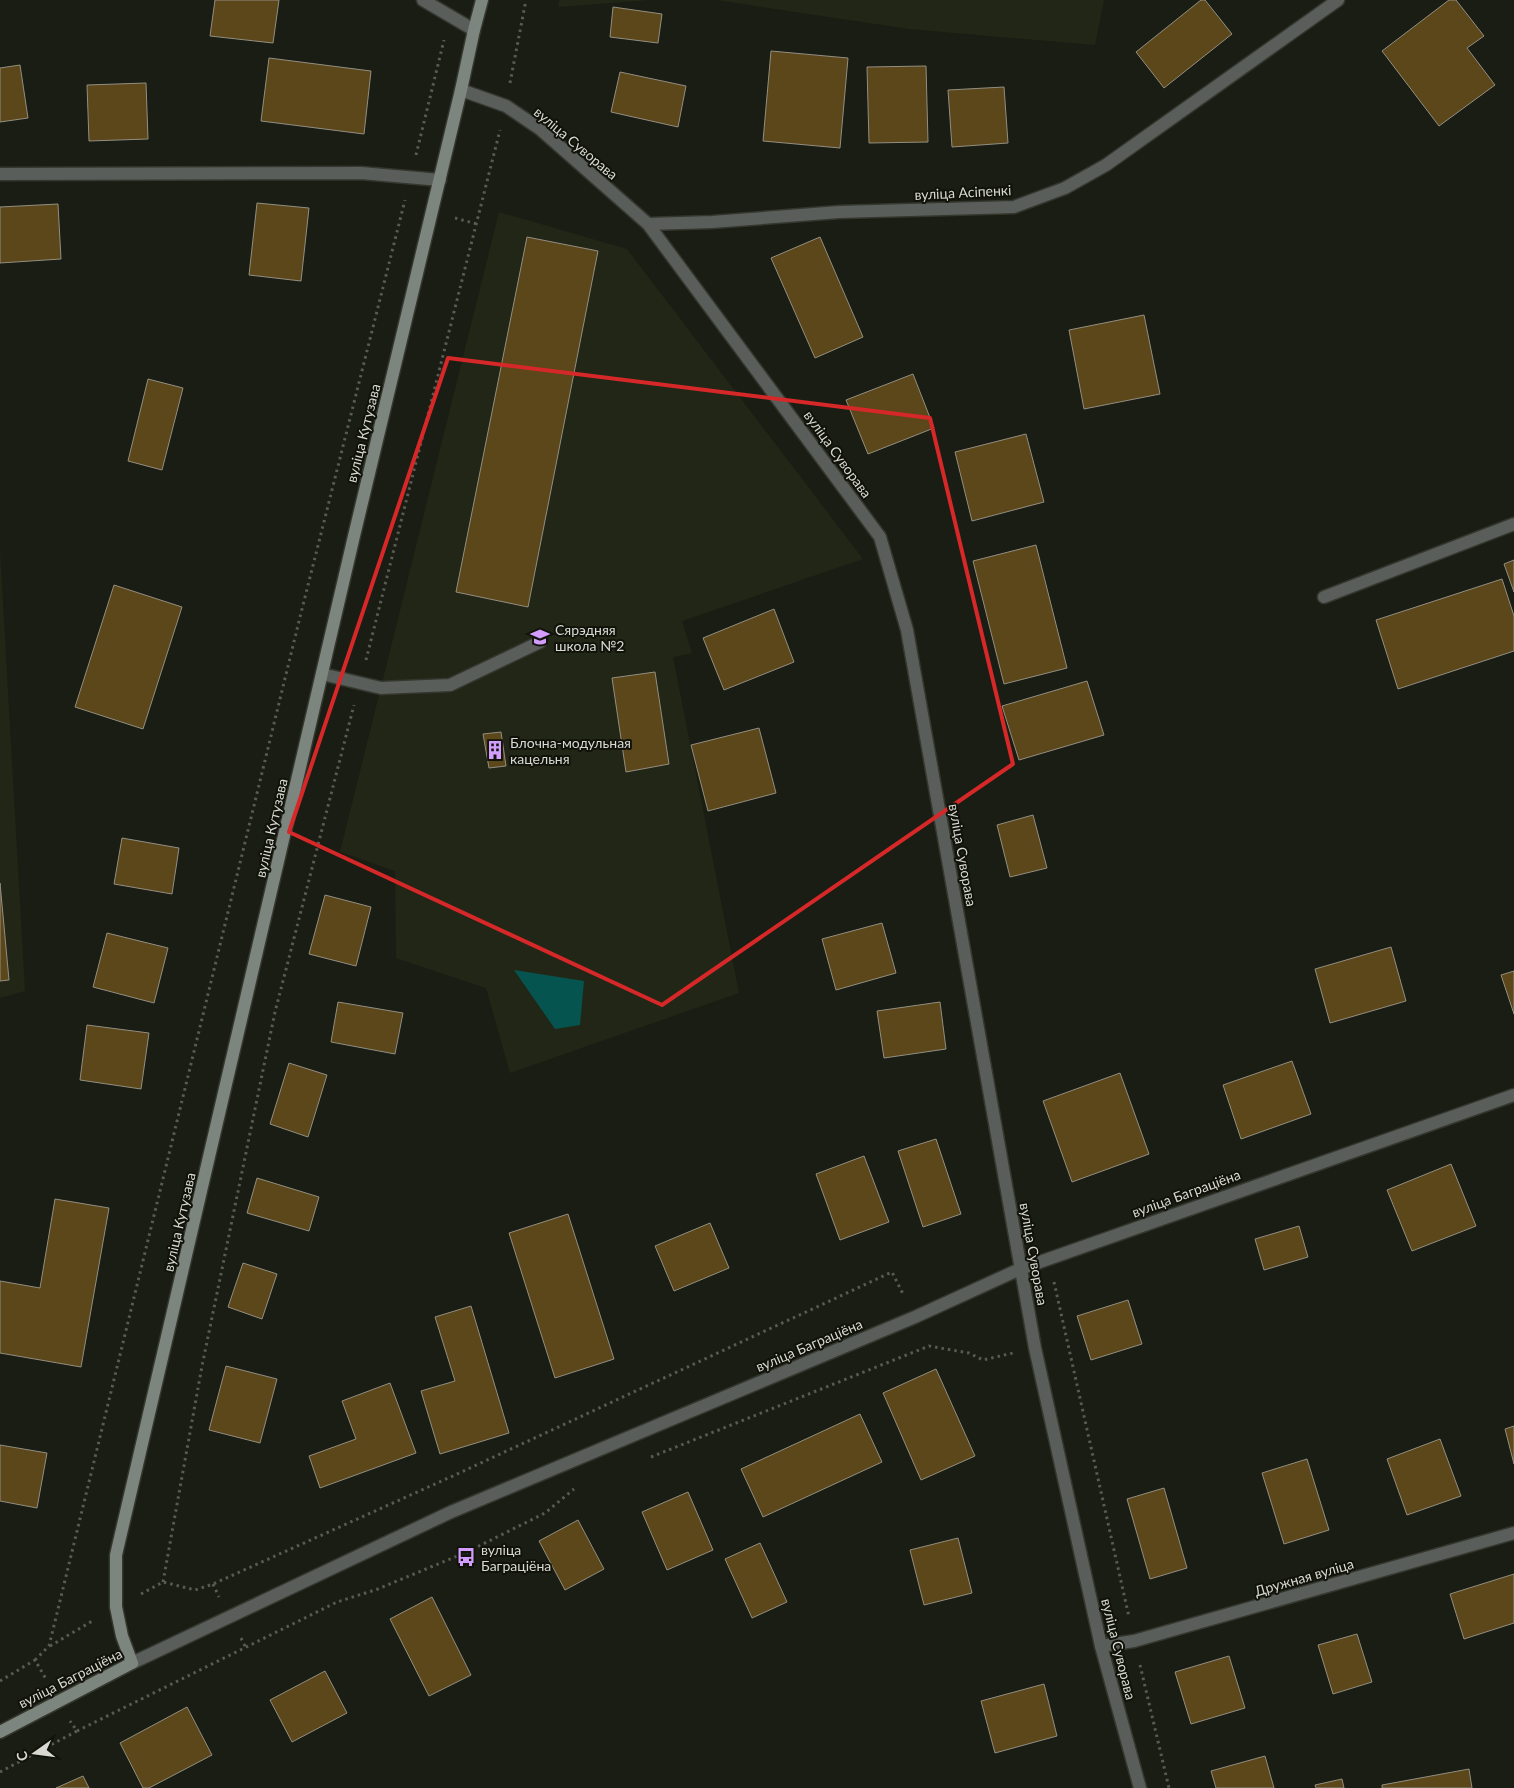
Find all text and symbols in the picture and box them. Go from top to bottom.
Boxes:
street label: вуліца Суворава [531,103,621,183]
street label: вуліца Асіпенкі [914,181,1012,203]
street label: вуліца Кутузава [343,382,383,484]
street label: вуліца Суворава [801,407,875,501]
place label: Сярэдняя школа №2 [555,621,624,654]
school or university icon: Сярэдняя школа №2 [529,626,551,648]
place label: Блочна-модульная кацельня [510,734,631,767]
building icon: Блочна-модульная кацельня [484,739,506,761]
street label: вуліца Кутузава [251,777,291,879]
street label: вуліца Суворава [946,802,980,908]
street label: вуліца Баграціёна [1129,1165,1243,1221]
street label: вуліца Кутузава [159,1171,199,1273]
street label: вуліца Суворава [1017,1201,1051,1307]
street label: вуліца Баграціёна [753,1315,865,1375]
place label: вуліца Баграціёна [481,1541,551,1574]
bus stop icon: вуліца Баграціёна [455,1546,477,1568]
street label: Дружная вуліца [1252,1555,1356,1599]
street label: вуліца Суворава [1098,1597,1140,1701]
street label: вуліца Баграціёна [15,1645,125,1711]
north arrow [10,1728,60,1778]
text: С [12,1749,31,1763]

